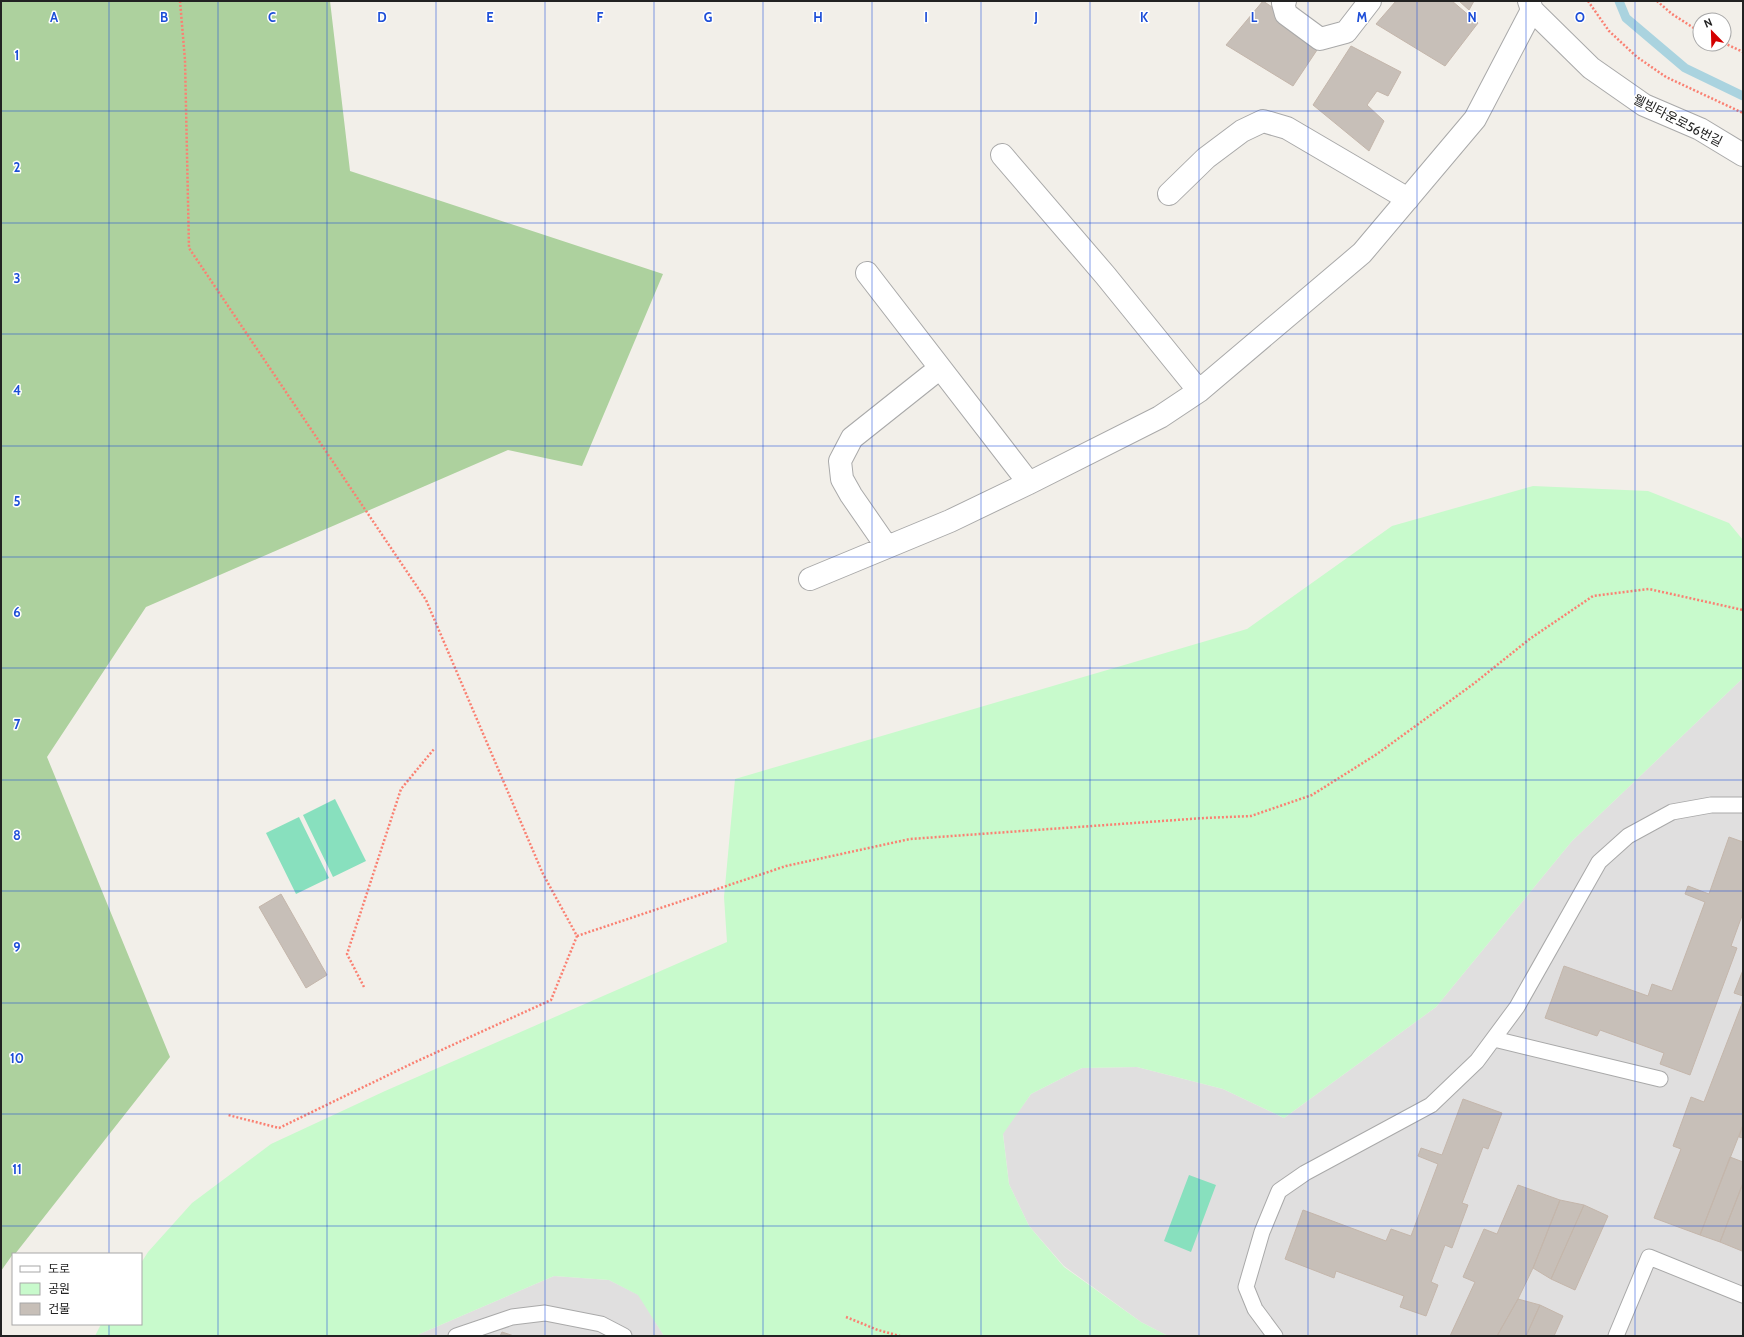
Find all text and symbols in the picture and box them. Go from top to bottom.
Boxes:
text: A [50,9,59,25]
text: B [160,9,168,25]
text: C [268,9,276,25]
text: D [377,9,387,25]
text: E [486,9,494,25]
text: F [597,9,604,25]
text: G [704,9,713,25]
text: H [813,9,823,25]
text: I [924,9,928,25]
text: J [1033,9,1038,25]
text: K [1140,9,1149,25]
text: L [1251,9,1258,25]
text: M [1357,9,1368,25]
text: N [1467,9,1477,25]
text: O [1575,9,1585,25]
north arrow [1692,12,1732,52]
text: N [1702,15,1714,31]
text: 1 [15,47,19,63]
street label: 웰빙타운로56번길 [1631,91,1725,149]
text: 2 [14,159,21,175]
text: 3 [13,270,21,286]
text: 4 [13,382,21,398]
text: 5 [14,493,21,509]
text: 6 [13,604,21,620]
text: 7 [14,716,21,732]
text: 8 [13,827,21,843]
text: 9 [13,939,21,955]
text: 10 [10,1050,24,1066]
text: 11 [12,1161,22,1177]
legend [12,1253,142,1325]
text: 도로 [48,1261,70,1276]
text: 공원 [48,1281,70,1296]
text: 건물 [48,1301,70,1316]

